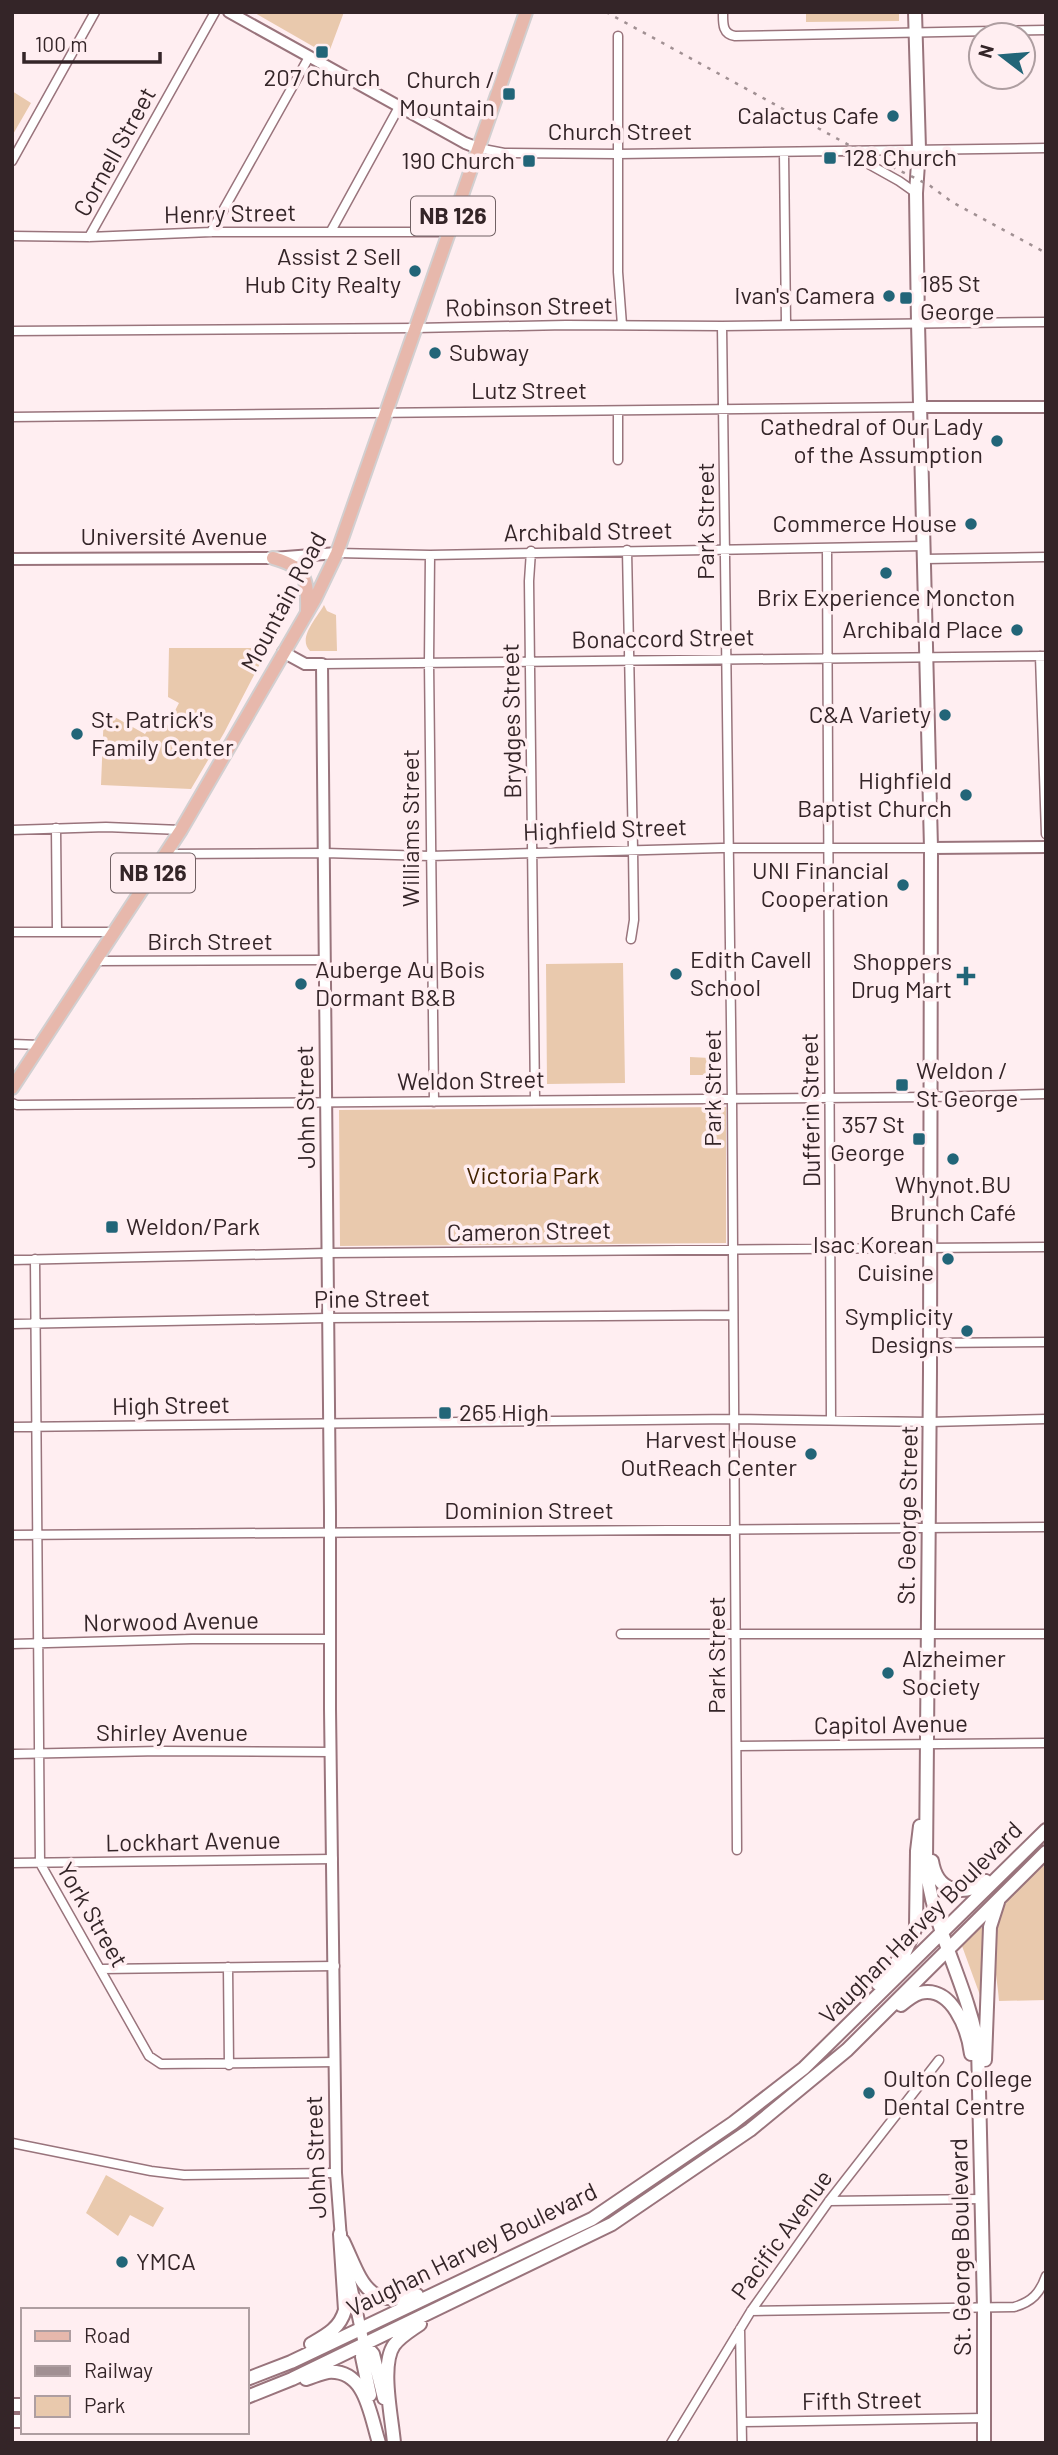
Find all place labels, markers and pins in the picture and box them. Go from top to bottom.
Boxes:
marker: 207 Church [314,44,330,60]
place label: 207 Church [264,62,380,91]
place label: Church / Mountain [399,64,495,121]
marker: Church / Mountain [501,86,517,102]
place label: Calactus Cafe [737,100,879,129]
marker: Calactus Cafe [885,108,901,124]
place label: 128 Church [844,142,957,171]
place label: 190 Church [401,145,515,174]
marker: 128 Church [822,150,838,166]
marker: 190 Church [521,153,537,169]
place label: Assist 2 Sell Hub City Realty [244,241,401,298]
marker: Assist 2 Sell Hub City Realty [407,263,423,279]
place label: 185 St George [920,268,995,325]
place label: Ivan's Camera [734,280,875,309]
marker: Ivan's Camera [881,288,897,304]
marker: 185 St George [898,290,914,306]
place label: Subway [449,337,529,366]
marker: Subway [427,345,443,361]
place label: Cathedral of Our Lady of the Assumption [760,411,983,468]
marker: Cathedral of Our Lady of the Assumption [989,433,1005,449]
place label: Commerce House [772,508,957,537]
marker: Commerce House [963,516,979,532]
marker: Brix Experience Moncton [878,565,894,581]
place label: Brix Experience Moncton [757,582,1015,611]
place label: Archibald Place [842,614,1003,643]
marker: Archibald Place [1009,622,1025,638]
place label: C&A Variety [809,699,931,728]
place label: St. Patrick's Family Center [91,704,234,761]
marker: C&A Variety [937,707,953,723]
marker: St. Patrick's Family Center [69,726,85,742]
place label: Highfield Baptist Church [797,765,952,822]
marker: Highfield Baptist Church [958,787,974,803]
place label: UNI Financial Cooperation [752,855,889,912]
marker: UNI Financial Cooperation [895,877,911,893]
place label: Edith Cavell School [690,944,812,1001]
place label: Shoppers Drug Mart [851,946,952,1003]
place label: Auberge Au Bois Dormant B&B [315,954,485,1011]
marker: Edith Cavell School [668,966,684,982]
marker: Shoppers Drug Mart [958,968,974,984]
marker: Auberge Au Bois Dormant B&B [293,976,309,992]
place label: Weldon / St George [916,1055,1018,1112]
marker: Weldon / St George [894,1077,910,1093]
place label: 357 St George [830,1109,905,1166]
marker: 357 St George [911,1131,927,1147]
marker: Whynot.BU Brunch Café [945,1151,961,1167]
place label: Whynot.BU Brunch Café [890,1169,1016,1226]
place label: Weldon/Park [126,1211,260,1240]
marker: Weldon/Park [104,1219,120,1235]
place label: Isac Korean Cuisine [813,1229,934,1286]
marker: Isac Korean Cuisine [940,1251,956,1267]
place label: Symplicity Designs [845,1301,953,1358]
marker: Symplicity Designs [959,1323,975,1339]
place label: 265 High [459,1397,549,1426]
marker: 265 High [437,1405,453,1421]
place label: Harvest House OutReach Center [621,1424,797,1481]
marker: Harvest House OutReach Center [803,1446,819,1462]
place label: Alzheimer Society [902,1643,1006,1700]
marker: Alzheimer Society [880,1665,896,1681]
place label: Oulton College Dental Centre [883,2063,1033,2120]
marker: Oulton College Dental Centre [861,2085,877,2101]
place label: YMCA [136,2246,196,2275]
marker: YMCA [114,2254,130,2270]

